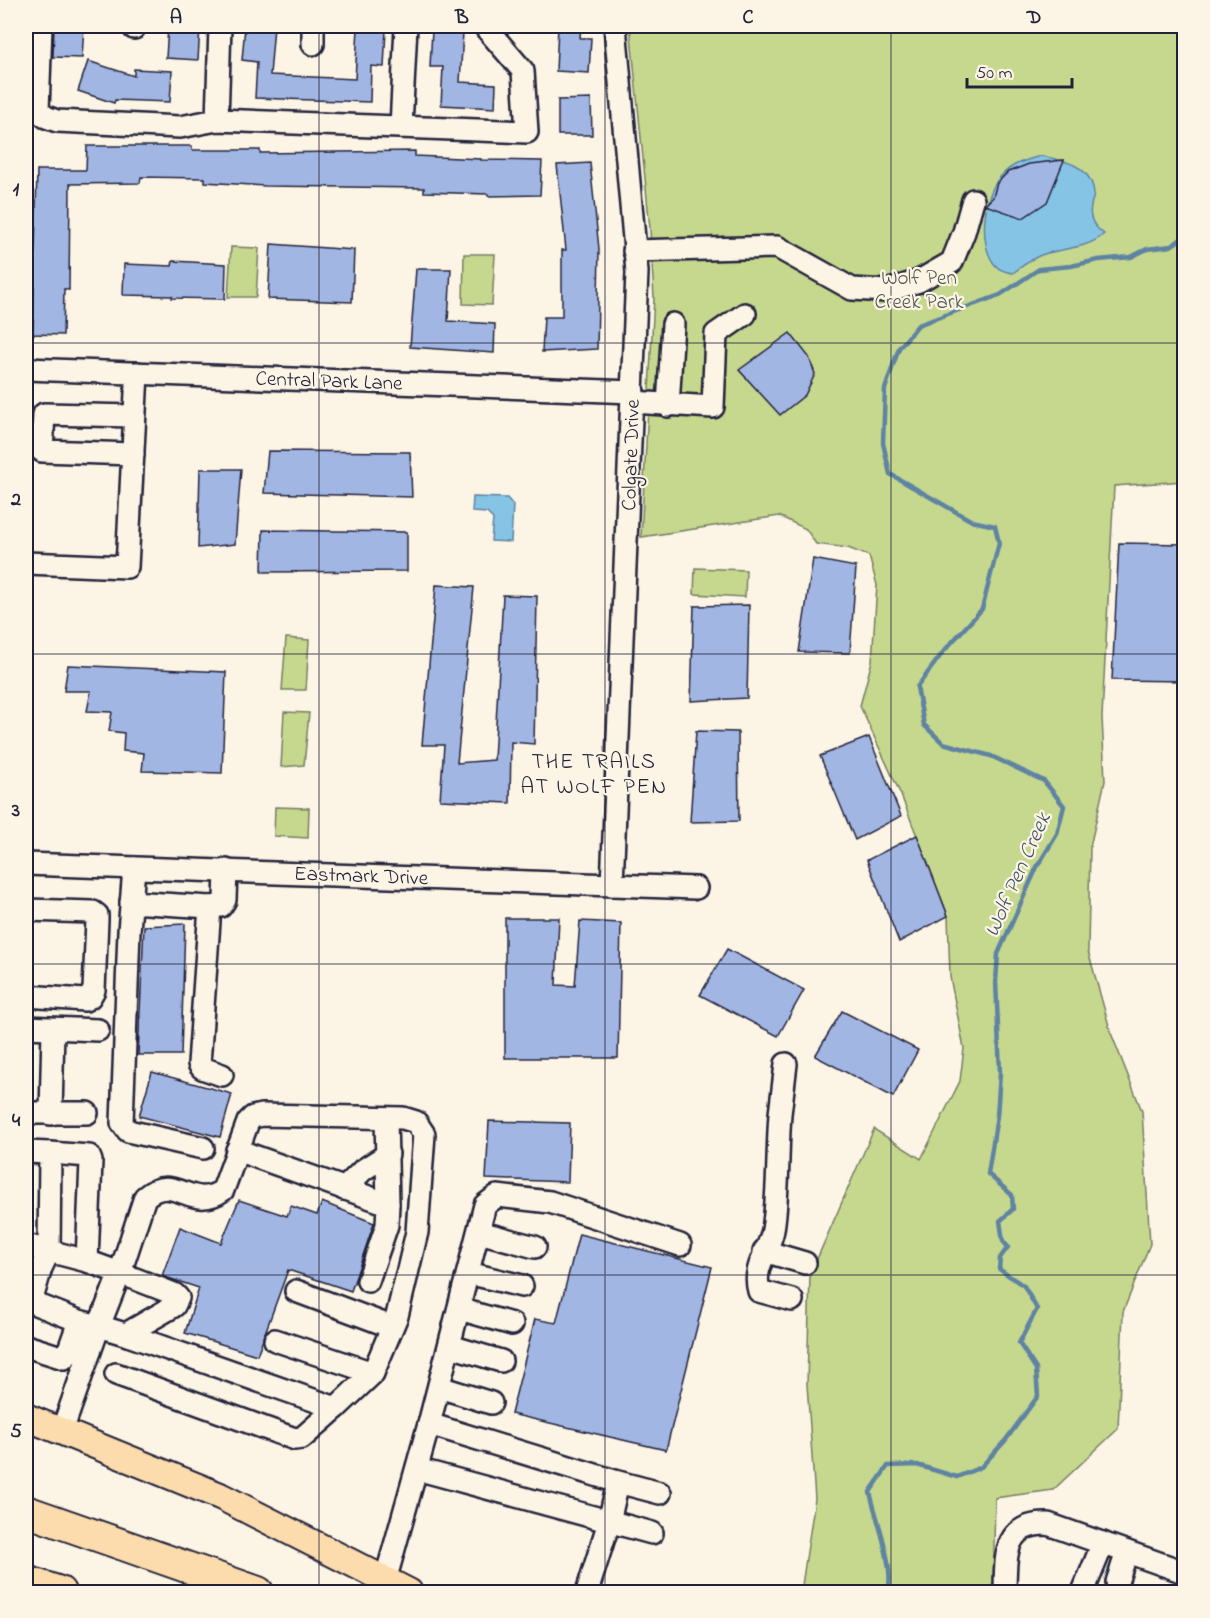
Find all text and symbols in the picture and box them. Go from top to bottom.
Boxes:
text: A [170,4,182,33]
text: B [454,4,469,33]
text: C [743,4,754,33]
text: D [1026,4,1041,33]
scale bar [967,51,1072,89]
text: 50 m [976,61,1013,87]
text: 1 [13,176,20,205]
park label: Wolf Pen Creek Park [874,264,964,318]
street label: Central Park Lane [255,364,404,400]
street label: Colgate Drive [615,398,651,511]
text: 2 [10,486,21,515]
district label: THE TRAILS AT WOLF PEN [520,747,668,804]
text: 3 [11,797,20,826]
water label: Wolf Pen Creek [977,807,1061,943]
street label: Eastmark Drive [293,860,429,894]
text: 4 [12,1107,21,1136]
text: 5 [10,1418,22,1447]

